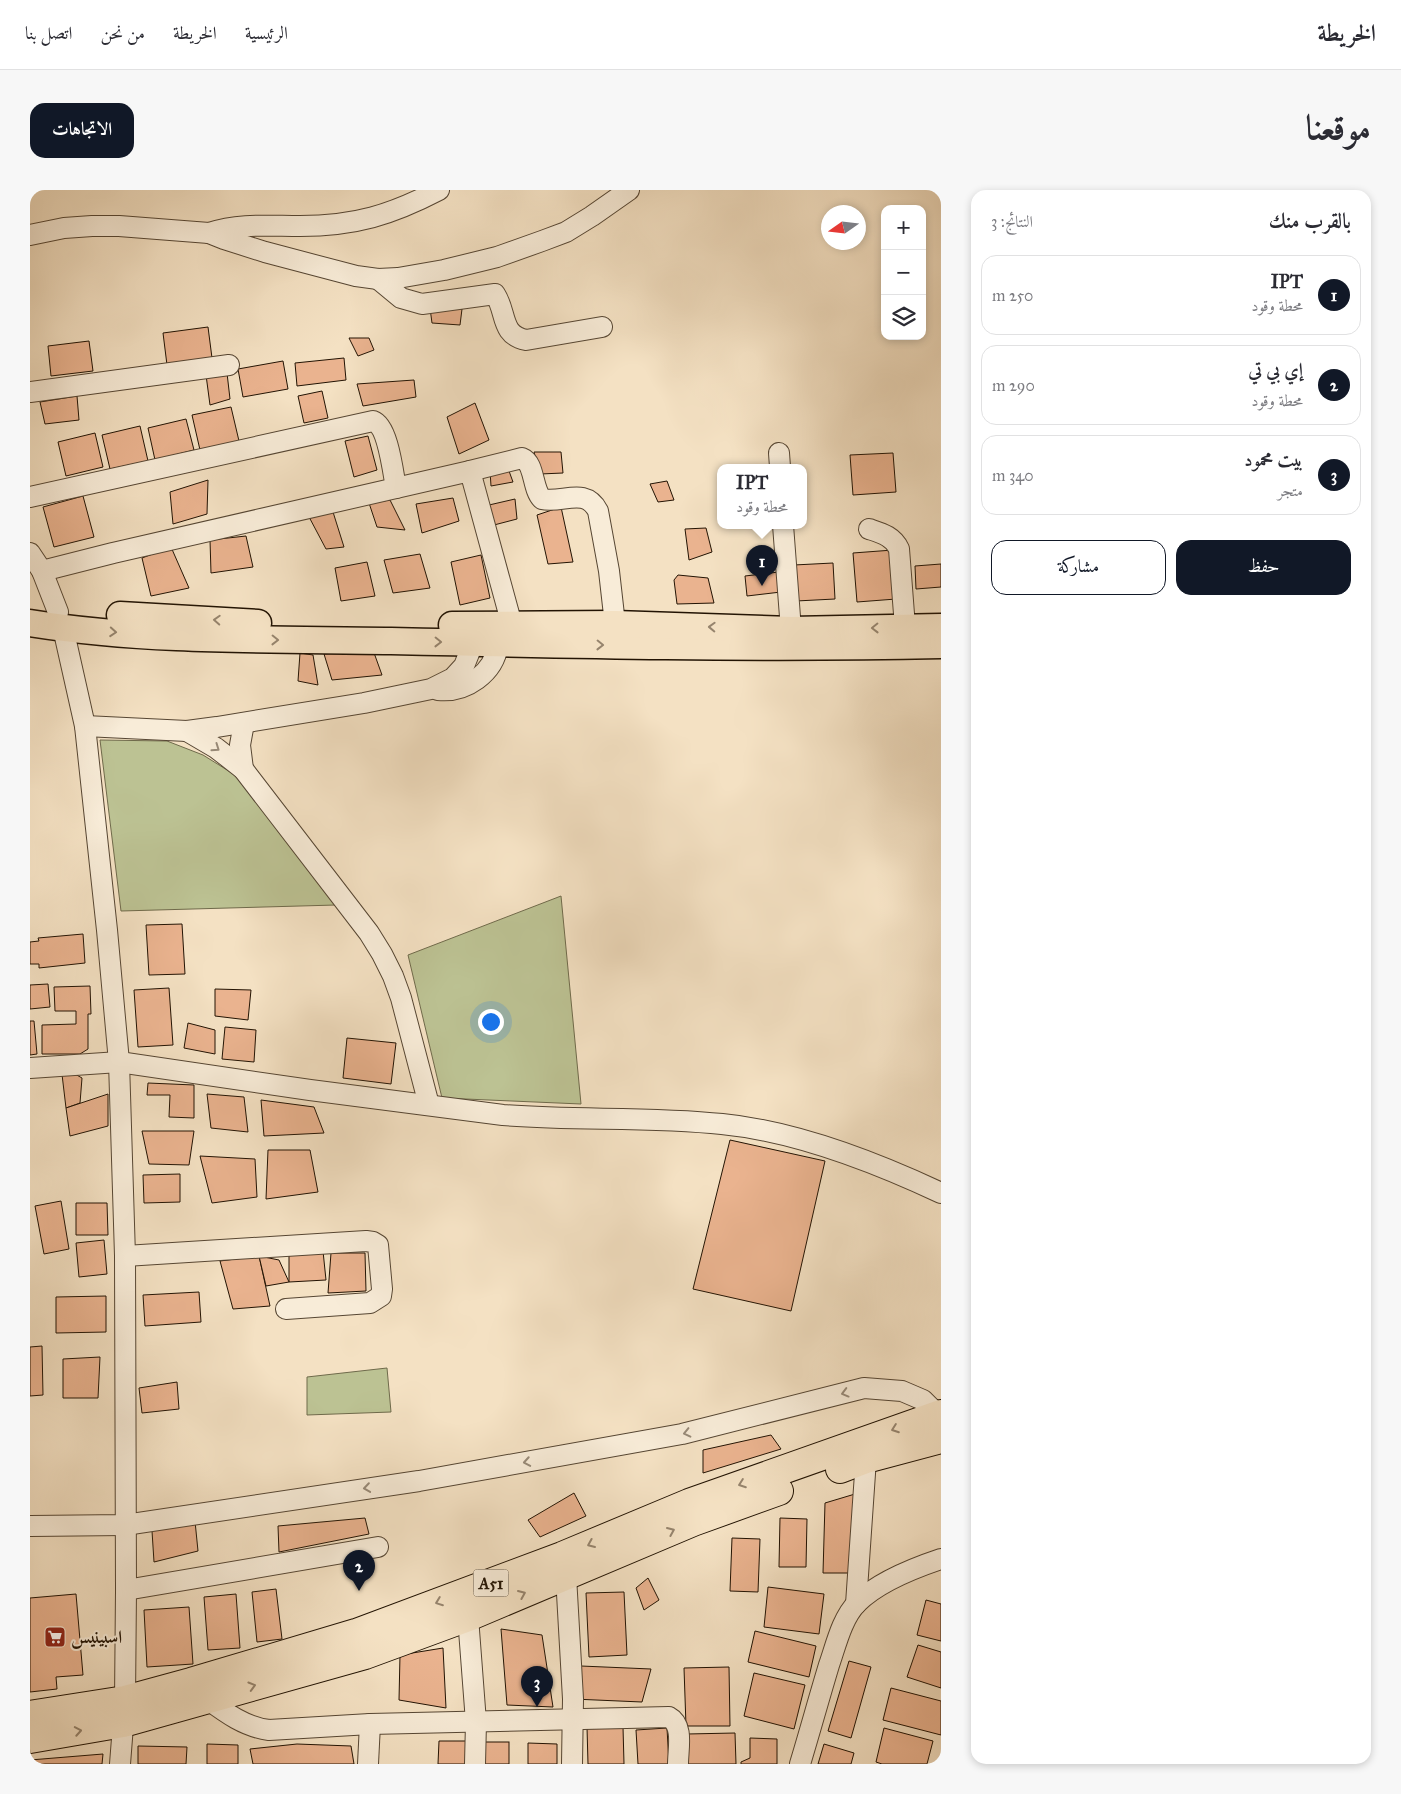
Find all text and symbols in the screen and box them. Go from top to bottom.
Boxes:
text: الخريطة [1318,18,1376,48]
text: اتصل بنا [25,22,72,44]
text: من نحن [100,22,145,44]
text: الخريطة [173,22,217,44]
text: الرئيسية [245,22,288,44]
button: الاتجاهات [30,103,134,158]
text: موقعنا [1306,106,1371,149]
north arrow [821,205,866,250]
map controls [881,205,926,340]
button: + [881,205,926,250]
text: بالقرب منك [1269,208,1351,234]
text: النتائج: 3 [991,212,1033,231]
button: − [881,250,926,295]
text: IPT [1271,270,1303,293]
text: 250 m [992,286,1033,305]
text: 1 [1331,286,1337,305]
button: layers [881,295,926,340]
text: محطة وقود [1251,296,1303,315]
text: إي بي تي [1248,358,1303,381]
text: 290 m [992,376,1035,395]
text: 2 [1330,376,1338,395]
text: محطة وقود [1251,391,1303,410]
text: بيت محمود [1244,448,1303,471]
popup [717,464,807,529]
text: 340 m [992,466,1034,485]
text: 3 [1331,466,1337,485]
text: IPT [736,471,768,494]
text: متجر [1278,481,1303,500]
text: محطة وقود [736,497,788,516]
button: مشاركة [991,540,1166,595]
button: حفظ [1176,540,1351,595]
pin: 1 [746,545,778,586]
one-way arrow [213,615,221,626]
one-way arrow [708,622,716,633]
one-way arrow [871,623,878,633]
one-way arrow [109,626,117,637]
one-way arrow [272,635,280,645]
one-way arrow [434,637,442,648]
one-way arrow [597,640,605,650]
one-way arrow [210,742,220,751]
your location [478,1009,504,1035]
one-way arrow [840,1387,849,1398]
one-way arrow [891,1423,900,1433]
one-way arrow [683,1427,692,1438]
one-way arrow [523,1456,532,1466]
one-way arrow [738,1478,747,1488]
one-way arrow [363,1483,372,1493]
one-way arrow [667,1527,675,1537]
one-way arrow [587,1538,596,1548]
pin: 2 [343,1550,375,1591]
road number: A51 [474,1570,508,1596]
one-way arrow [517,1590,526,1601]
one-way arrow [435,1596,444,1606]
supermarket icon: اسبينيس [43,1625,67,1649]
place label: اسبينيس [71,1626,122,1649]
pin: 3 [521,1666,553,1707]
one-way arrow [248,1682,256,1692]
one-way arrow [74,1726,82,1736]

